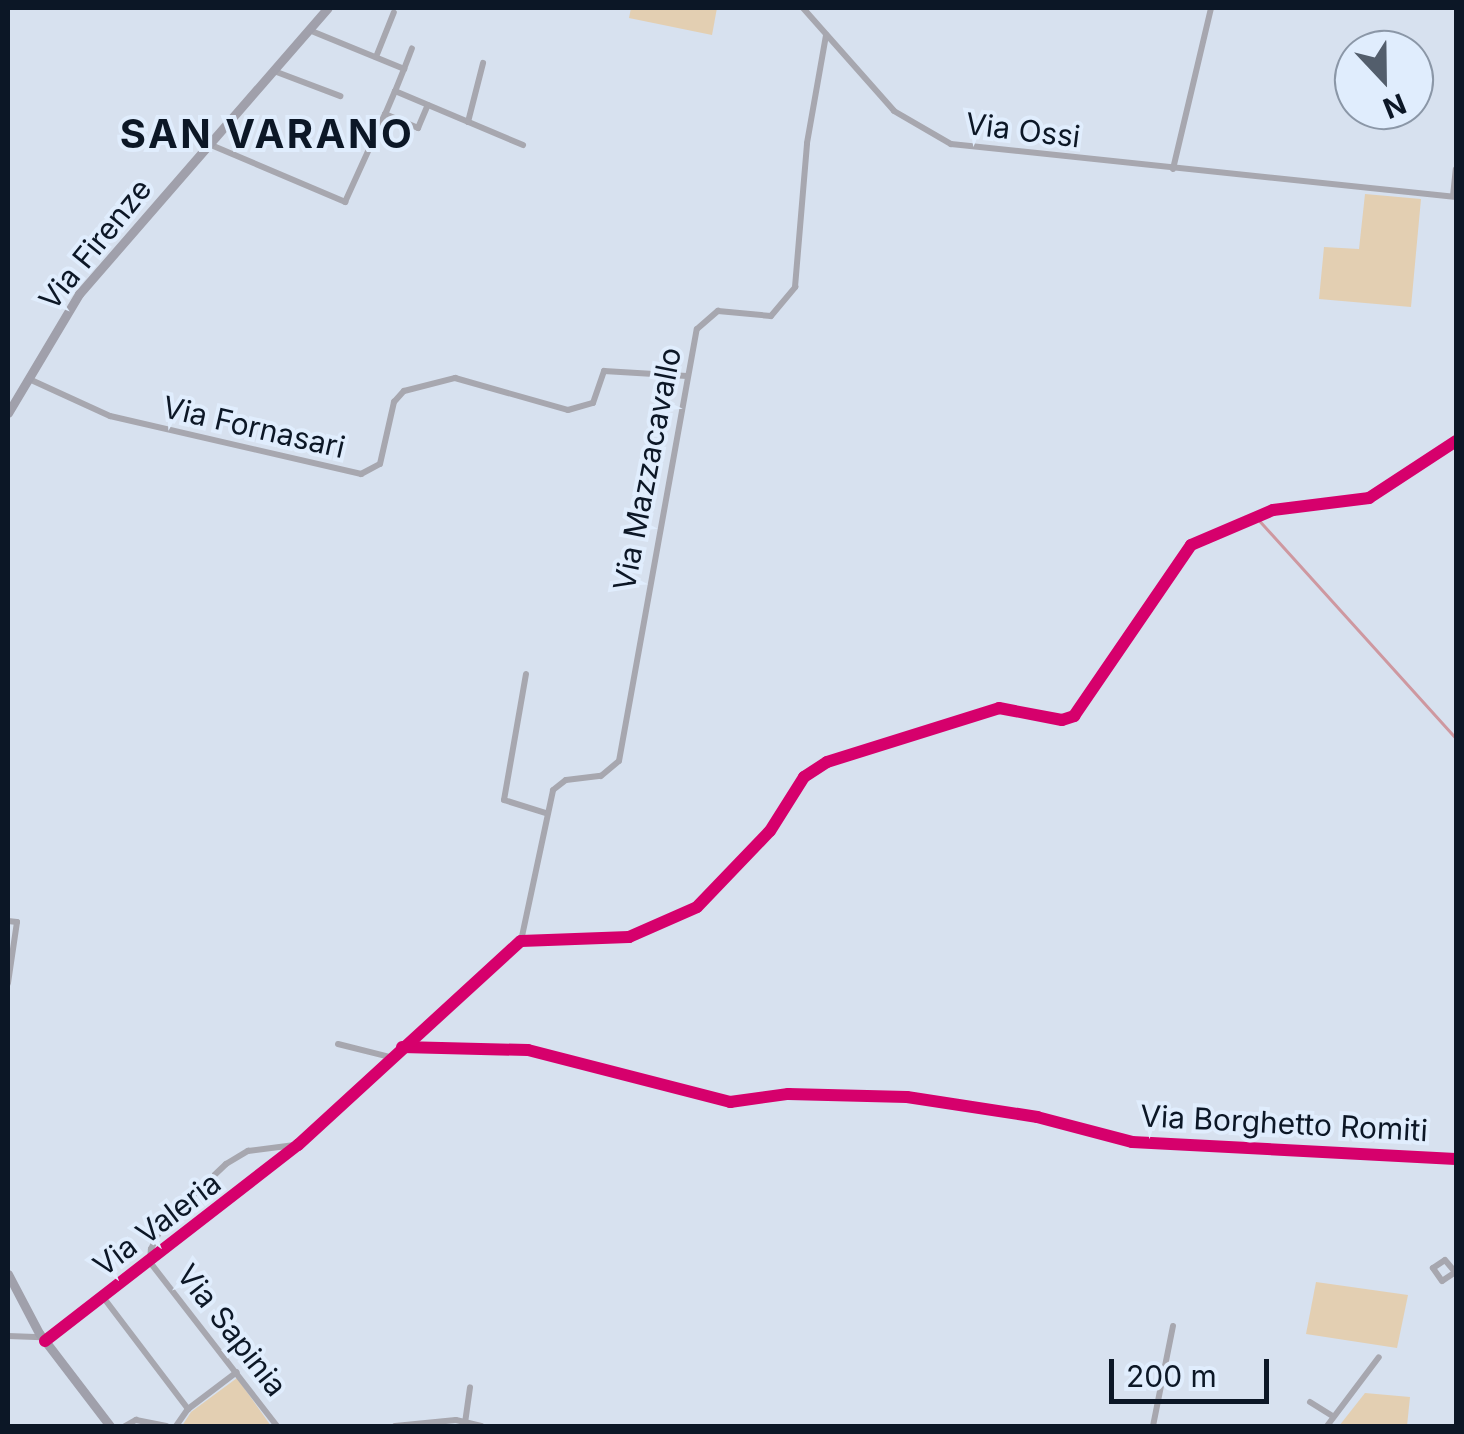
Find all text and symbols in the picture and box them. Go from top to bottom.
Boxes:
north arrow [1334,30,1434,130]
text: N [1378,86,1411,126]
street label: Via Ossi [964,105,1082,155]
district label: SAN VARANO [120,110,414,158]
street label: Via Firenze [31,171,159,317]
street label: Via Mazzacavallo [606,344,688,594]
street label: Via Fornasari [159,389,349,465]
street label: Via Borghetto Romiti [1139,1097,1429,1149]
street label: Via Valeria [86,1165,228,1283]
street label: Via Sapinia [170,1257,294,1403]
scale bar [1114,1339,1274,1401]
text: 200 m [1126,1358,1217,1394]

